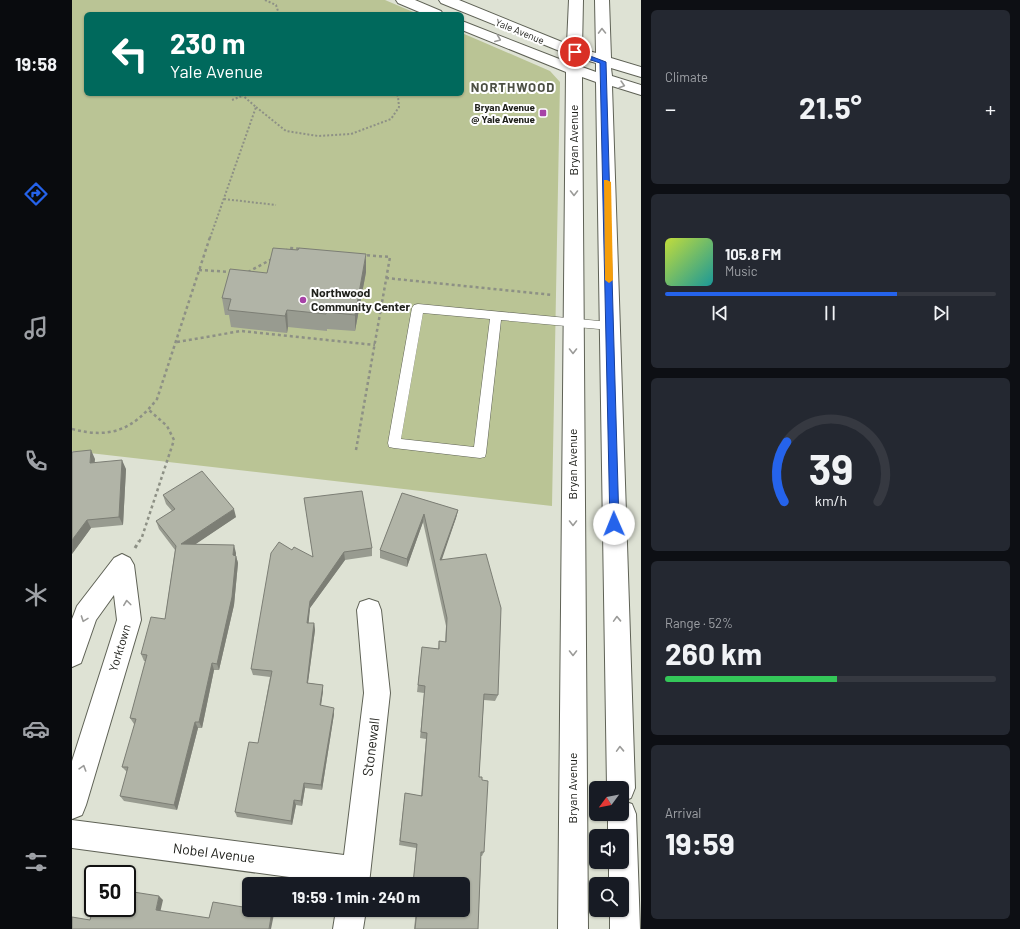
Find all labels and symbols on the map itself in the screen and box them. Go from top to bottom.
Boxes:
street label: Yale Avenue [494,16,546,46]
one-way arrow [598,28,607,34]
one-way arrow [495,35,502,43]
pin [558,35,592,69]
district label: NORTHWOOD [471,79,555,95]
one-way arrow [619,80,626,89]
place label: Bryan Avenue @ Yale Avenue [471,101,536,125]
street label: Bryan Avenue [566,105,580,175]
marker: Bryan Avenue @ Yale Avenue [538,108,548,118]
one-way arrow [570,190,578,196]
place label: Northwood Community Center [311,285,411,313]
marker: Northwood Community Center [298,295,308,305]
one-way arrow [569,348,577,354]
street label: Bryan Avenue [565,429,579,499]
position arrow [593,503,635,545]
one-way arrow [569,520,577,526]
one-way arrow [123,600,132,606]
one-way arrow [81,616,89,623]
one-way arrow [613,616,621,622]
street label: Yorktown [105,622,133,673]
one-way arrow [569,650,577,656]
street label: Stonewall [358,717,383,777]
one-way arrow [616,746,624,752]
street label: Bryan Avenue [565,753,579,823]
one-way arrow [78,765,87,772]
north arrow [589,781,629,821]
street label: Nobel Avenue [172,839,256,866]
speed limit sign: 50 [84,865,136,917]

